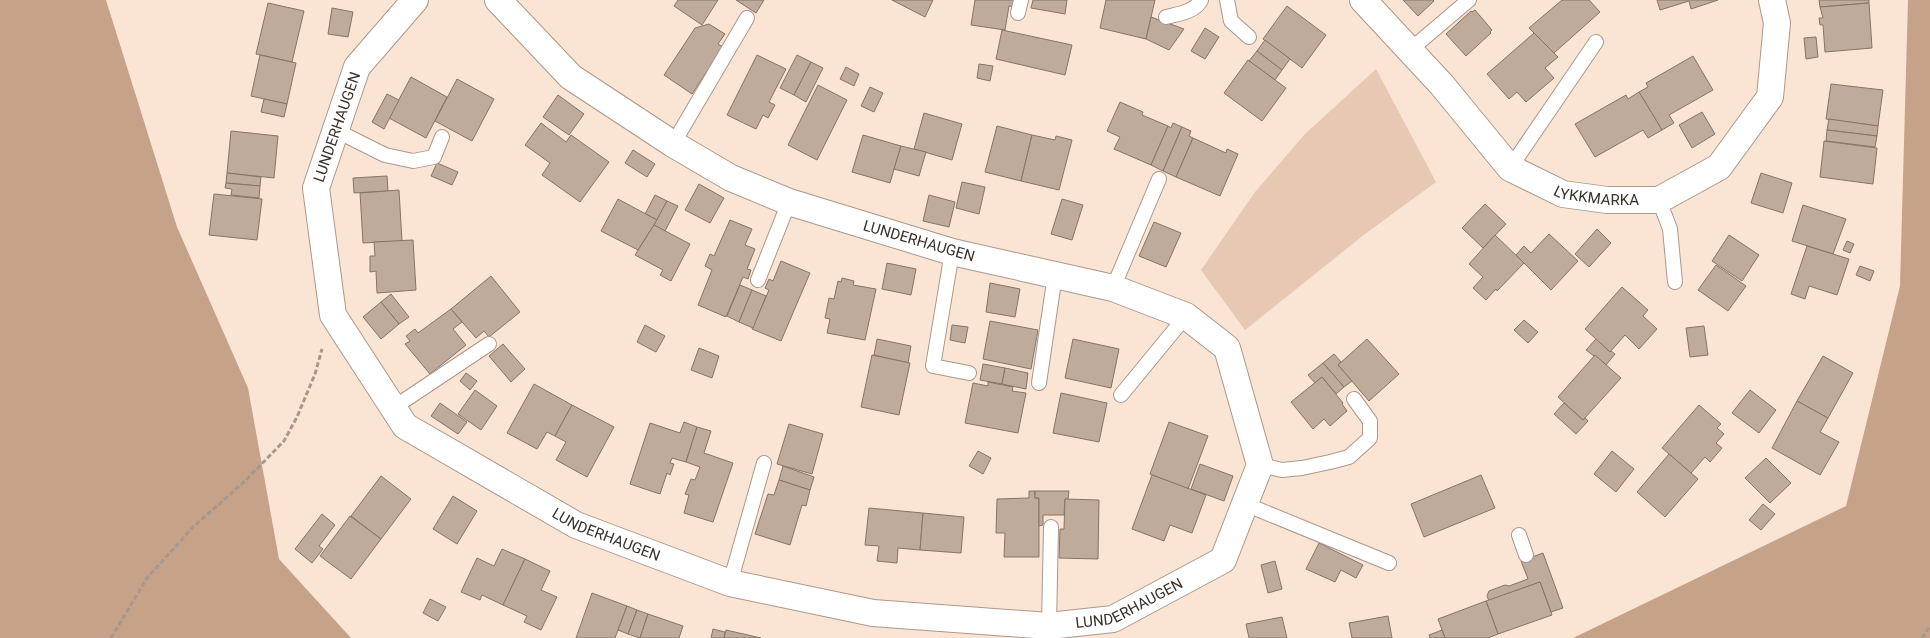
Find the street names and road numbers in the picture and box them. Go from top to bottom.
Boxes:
street label: LUNDERHAUGEN [310,70,364,184]
street label: LYKKMARKA [1551,182,1639,209]
street label: LUNDERHAUGEN [861,216,977,266]
street label: LUNDERHAUGEN [549,504,663,565]
street label: LUNDERHAUGEN [1075,574,1186,632]

